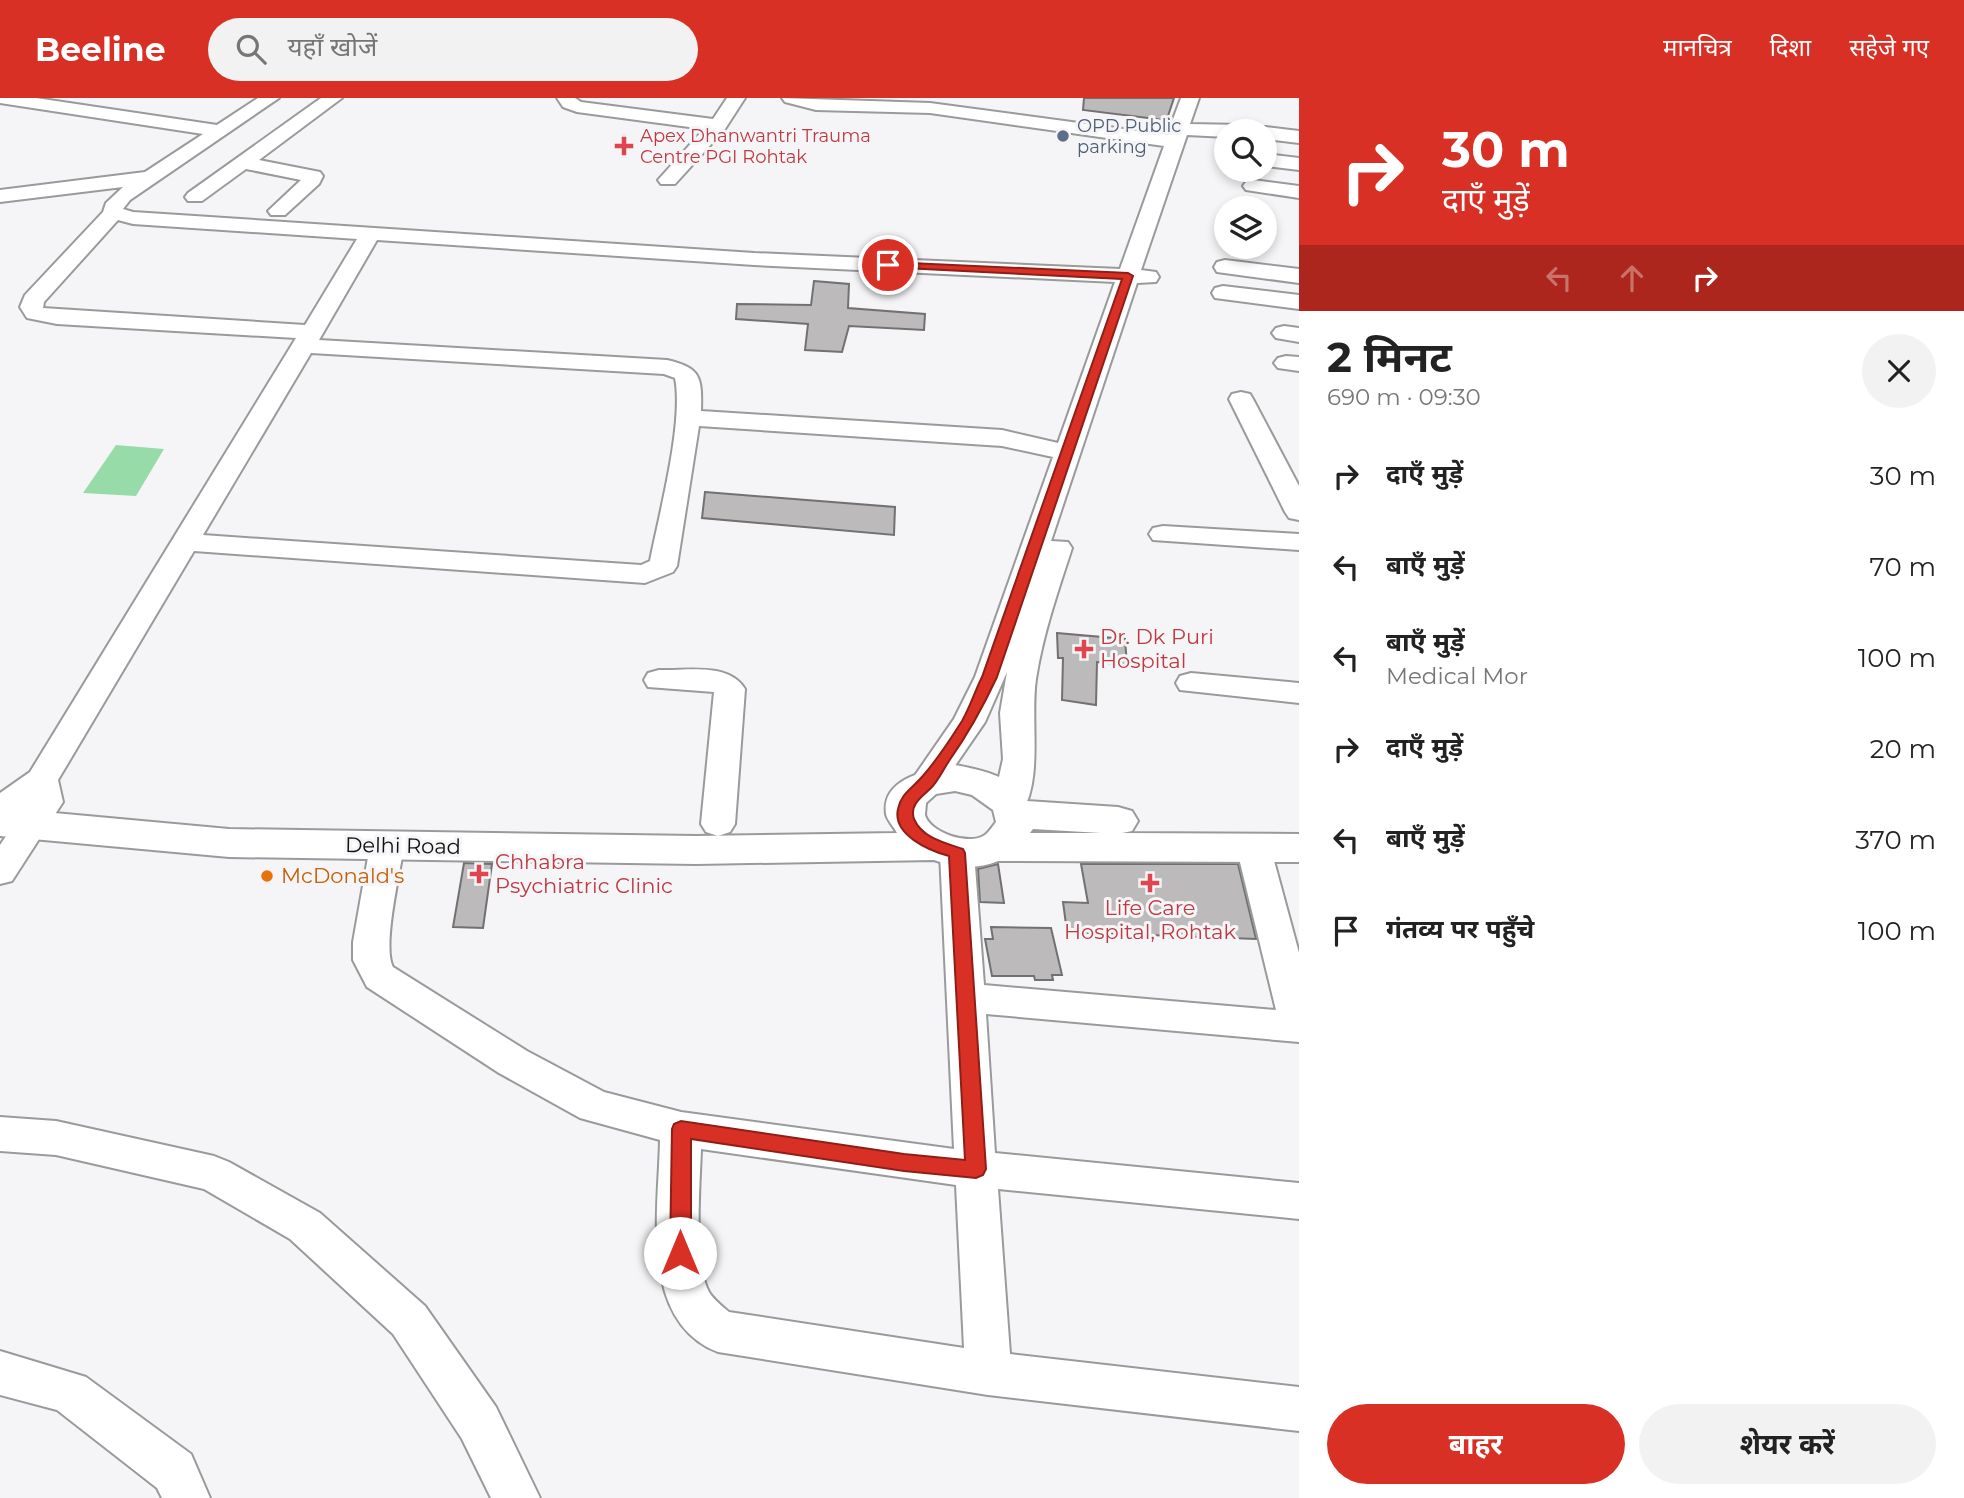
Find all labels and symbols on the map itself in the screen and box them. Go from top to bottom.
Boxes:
place label: OPD Public parking [1077,115,1181,158]
place label: Apex Dhanwantri Trauma Centre PGI Rohtak [640,125,871,168]
marker: OPD Public parking [1055,128,1071,144]
marker: Apex Dhanwantri Trauma Centre PGI Rohtak [614,136,634,156]
pin [858,235,918,295]
place label: Dr. Dk Puri Hospital [1100,624,1214,673]
marker: Dr. Dk Puri Hospital [1074,639,1094,659]
street label: Delhi Road [345,832,461,859]
place label: Chhabra Psychiatric Clinic [495,849,673,898]
place label: McDonald's [281,863,404,888]
marker: Chhabra Psychiatric Clinic [469,864,489,884]
marker: McDonald's [259,868,275,884]
marker: Life Care Hospital, Rohtak [1140,873,1160,893]
place label: Life Care Hospital, Rohtak [1064,895,1236,944]
position arrow [643,1216,717,1290]

